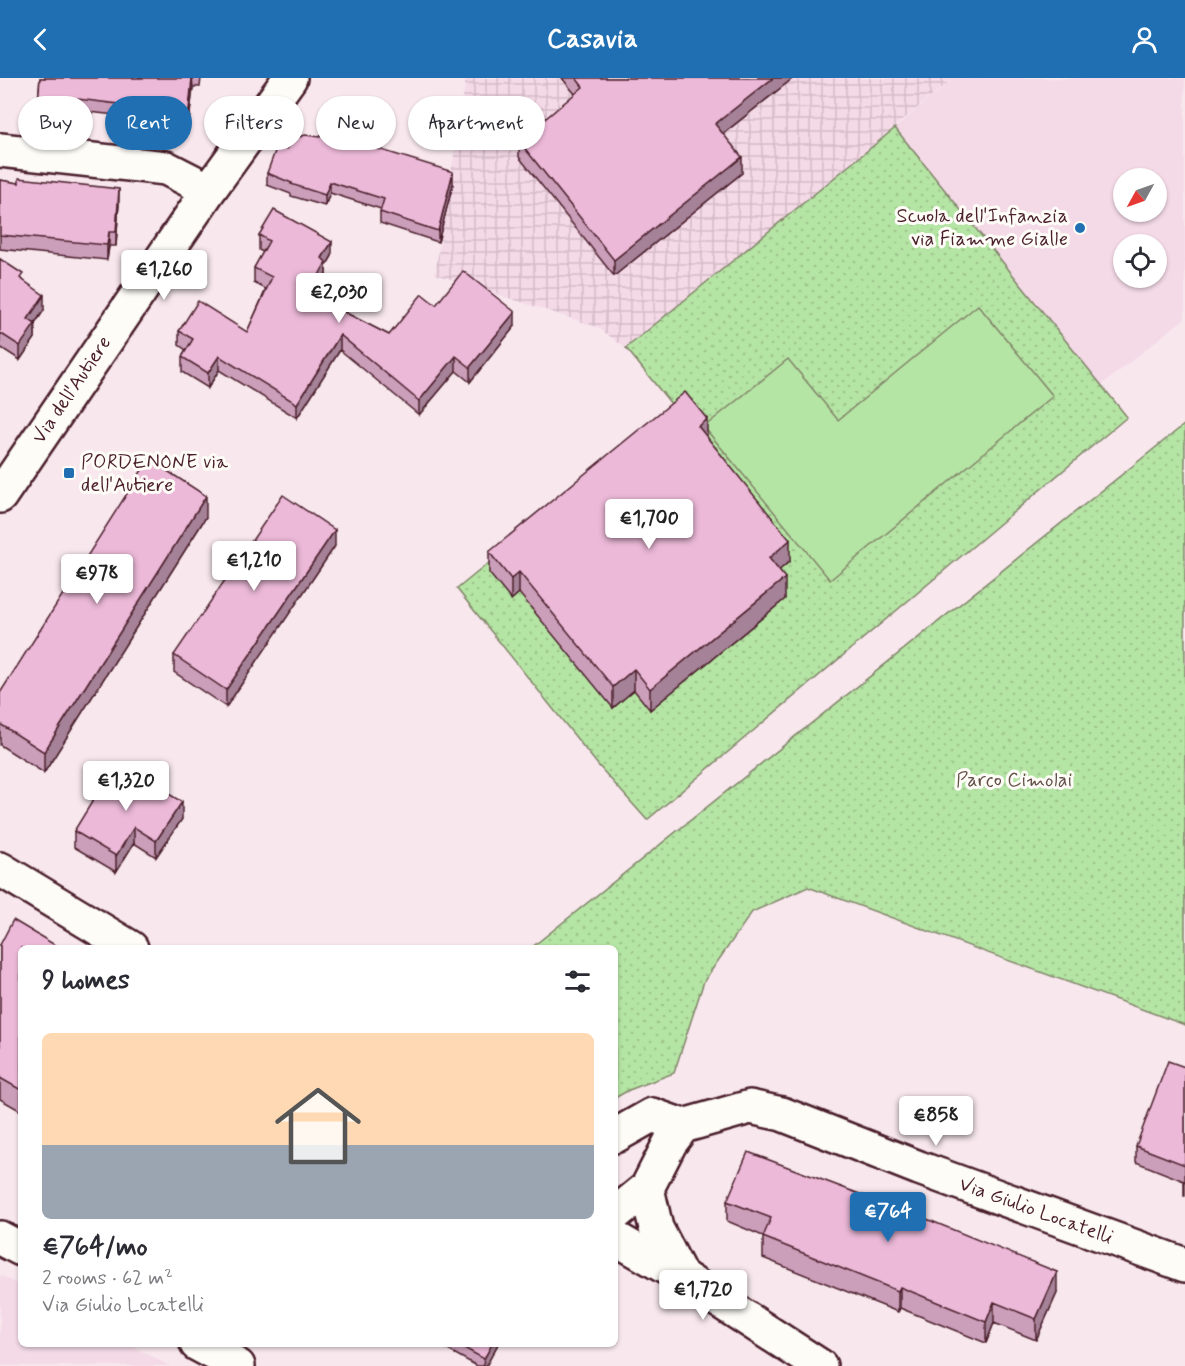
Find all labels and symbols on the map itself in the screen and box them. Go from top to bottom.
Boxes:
north arrow [1113,168,1167,222]
place label: Scuola dell'Infanzia via Fiamme Gialle [897,203,1068,253]
marker: Scuola dell'Infanzia via Fiamme Gialle [1073,221,1087,235]
pin: €1,260 [115,250,213,301]
pin: €2,030 [290,273,388,324]
street label: Via dell'Autiere [26,331,118,449]
place label: PORDENONE via dell'Autiere [81,449,229,499]
marker: PORDENONE via dell'Autiere [62,466,76,480]
pin: €1,700 [600,499,698,550]
pin: €1,210 [205,541,303,592]
pin: €978 [61,554,133,605]
pin: €1,320 [77,761,175,812]
park label: Parco Cimolai [956,767,1072,794]
pin: €858 [900,1096,972,1147]
street label: Via Giulio Locatelli [955,1171,1117,1251]
pin: €764 [852,1192,924,1243]
pin: €1,720 [654,1270,752,1321]

